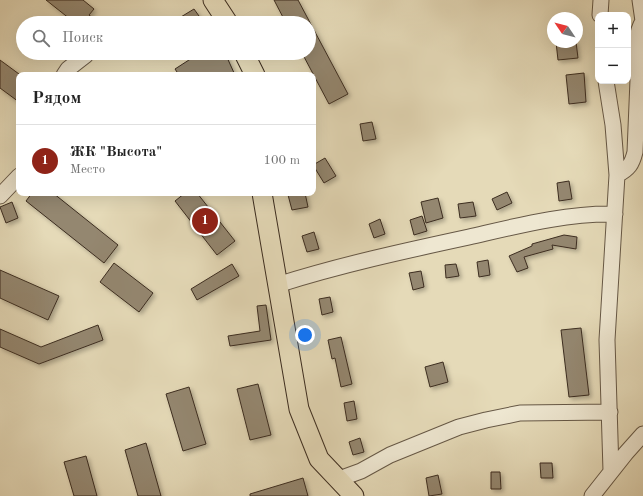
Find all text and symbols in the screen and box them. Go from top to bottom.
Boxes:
north arrow [547,12,583,48]
map controls [595,12,631,84]
button: + [595,12,631,48]
search box [16,16,316,60]
icon: search [30,27,52,49]
text: Поиск [62,31,103,46]
button: − [595,48,631,84]
text: Рядом [32,90,81,107]
text: ЖК "Высота" [70,145,162,160]
text: 1 [41,154,49,167]
text: 100 m [263,154,300,167]
text: Место [70,163,105,176]
pin: 1 [192,206,218,236]
your location [295,325,315,345]

